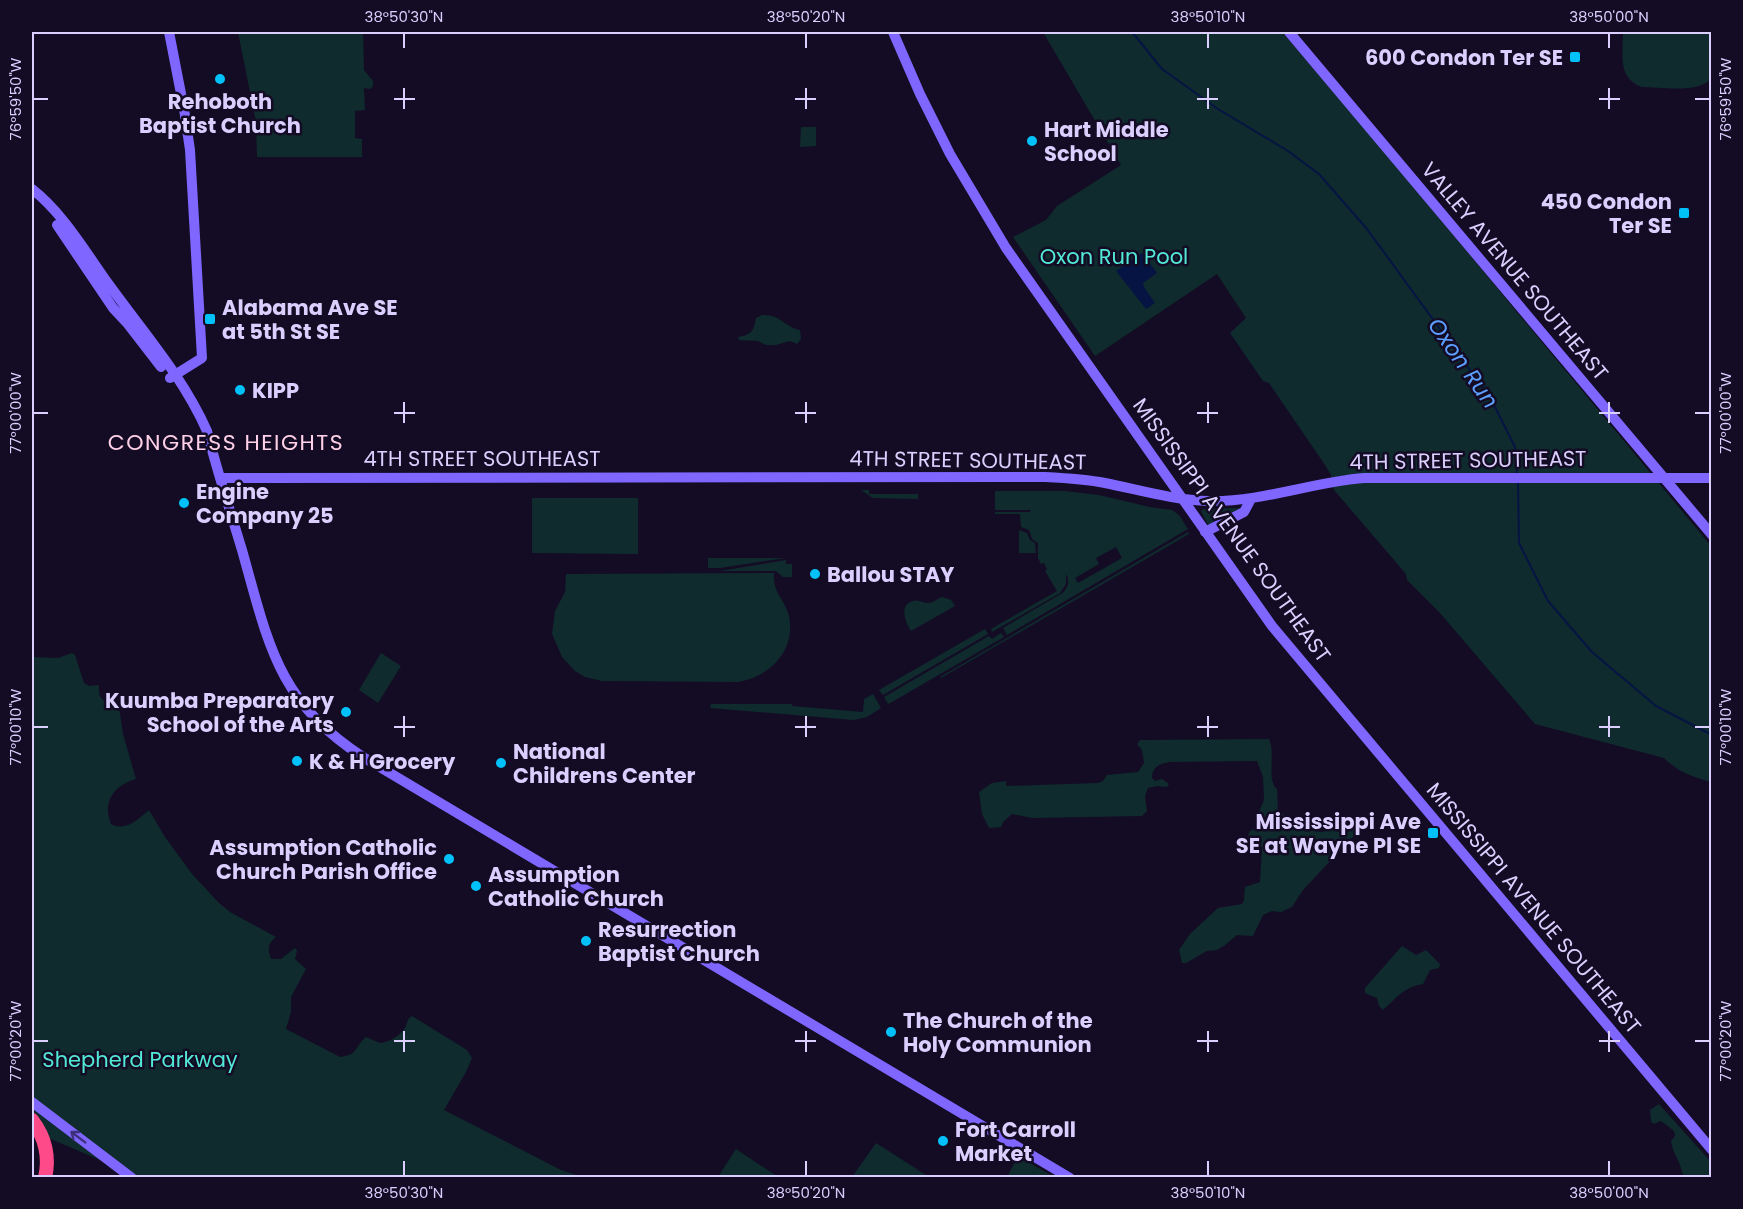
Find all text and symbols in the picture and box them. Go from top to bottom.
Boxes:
text: 38°50'30"N [365,6,443,27]
text: 38°50'20"N [767,6,845,27]
text: 38°50'10"N [1171,6,1245,27]
text: 38°50'00"N [1569,6,1649,27]
place label: 600 Condon Ter SE [1365,43,1563,72]
marker: 600 Condon Ter SE [1568,50,1582,64]
text: 76°59'50"W [5,57,26,140]
text: 76°59'50"W [1715,57,1736,140]
marker: Rehoboth Baptist Church [213,72,227,86]
place label: Rehoboth Baptist Church [139,87,301,140]
place label: Hart Middle School [1044,115,1169,168]
marker: Hart Middle School [1025,134,1039,148]
street label: VALLEY AVENUE SOUTHEAST [1415,156,1615,386]
place label: 450 Condon Ter SE [1541,187,1672,240]
marker: 450 Condon Ter SE [1677,206,1691,220]
park label: Oxon Run Pool [1040,242,1188,271]
place label: Alabama Ave SE at 5th St SE [222,293,398,346]
water label: Oxon Run [1420,311,1506,415]
marker: Alabama Ave SE at 5th St SE [203,312,217,326]
text: 77°00'00"W [5,372,26,454]
text: 77°00'00"W [1715,372,1736,454]
place label: KIPP [252,376,299,405]
marker: KIPP [233,383,247,397]
street label: MISSISSIPPI AVENUE SOUTHEAST [1126,392,1338,668]
district label: CONGRESS HEIGHTS [108,427,344,458]
street label: 4TH STREET SOUTHEAST [849,443,1087,477]
street label: 4TH STREET SOUTHEAST [1349,443,1587,477]
street label: 4TH STREET SOUTHEAST [363,444,601,473]
place label: Engine Company 25 [196,477,334,530]
marker: Engine Company 25 [177,496,191,510]
place label: Ballou STAY [827,560,954,589]
marker: Ballou STAY [808,567,822,581]
place label: Kuumba Preparatory School of the Arts [105,686,335,739]
text: 77°00'10"W [5,688,26,766]
text: 77°00'10"W [1715,688,1736,766]
marker: Kuumba Preparatory School of the Arts [339,705,353,719]
place label: National Childrens Center [513,737,696,790]
place label: K & H Grocery [309,747,456,776]
marker: K & H Grocery [290,754,304,768]
marker: National Childrens Center [494,756,508,770]
street label: MISSISSIPPI AVENUE SOUTHEAST [1420,776,1648,1040]
place label: Mississippi Ave SE at Wayne Pl SE [1236,807,1421,860]
marker: Mississippi Ave SE at Wayne Pl SE [1426,826,1440,840]
place label: Assumption Catholic Church Parish Office [209,833,437,886]
marker: Assumption Catholic Church Parish Office [442,852,456,866]
place label: Assumption Catholic Church [488,860,664,913]
marker: Assumption Catholic Church [469,879,483,893]
place label: Resurrection Baptist Church [598,915,760,968]
marker: Resurrection Baptist Church [579,934,593,948]
text: 77°00'20"W [5,1000,26,1081]
text: 77°00'20"W [1715,1000,1736,1081]
place label: The Church of the Holy Communion [903,1006,1093,1059]
marker: The Church of the Holy Communion [884,1025,898,1039]
park label: Shepherd Parkway [42,1045,238,1074]
place label: Fort Carroll Market [955,1115,1076,1168]
one-way arrow [70,1130,86,1143]
marker: Fort Carroll Market [936,1134,950,1148]
text: 38°50'30"N [365,1182,443,1203]
text: 38°50'20"N [767,1182,845,1203]
text: 38°50'10"N [1171,1182,1245,1203]
text: 38°50'00"N [1569,1182,1649,1203]

